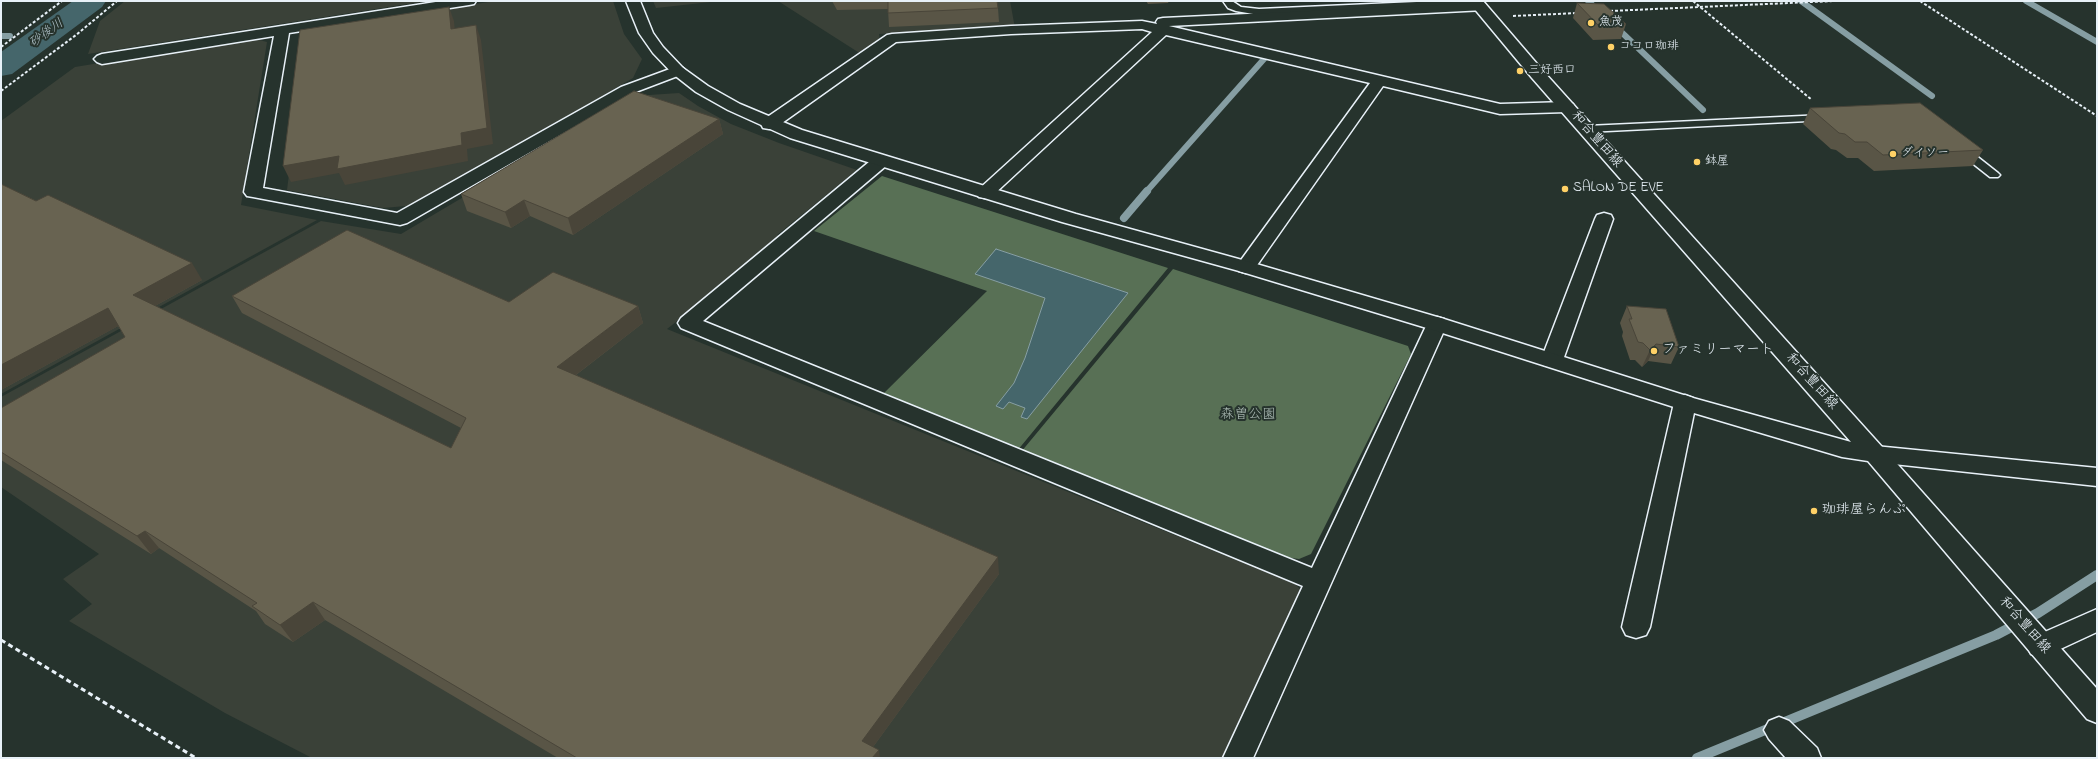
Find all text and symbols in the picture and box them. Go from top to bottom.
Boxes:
water label: 砂後川 [27,16,67,52]
place label: 魚茂 [1599,16,1623,30]
marker: 魚茂 [1586,18,1596,28]
place label: ココロ珈琲 [1619,40,1679,54]
marker: ココロ珈琲 [1606,42,1616,52]
place label: 三好西口 [1528,64,1576,78]
marker: 三好西口 [1515,66,1525,76]
street label: 和合豊田線 [1567,108,1625,172]
place label: ダイソー [1901,147,1949,161]
marker: ダイソー [1888,149,1898,159]
place label: 鉢屋 [1705,155,1729,169]
marker: 鉢屋 [1692,157,1702,167]
place label: SALON DE EVE [1573,181,1664,197]
marker: SALON DE EVE [1560,184,1570,194]
place label: ファミリーマート [1662,343,1774,359]
marker: ファミリーマート [1649,346,1659,356]
street label: 和合豊田線 [1781,350,1841,414]
park label: 森曽公園 [1220,408,1276,424]
place label: 珈琲屋らんぷ [1822,503,1906,519]
marker: 珈琲屋らんぷ [1809,506,1819,516]
street label: 和合豊田線 [1995,594,2053,658]

